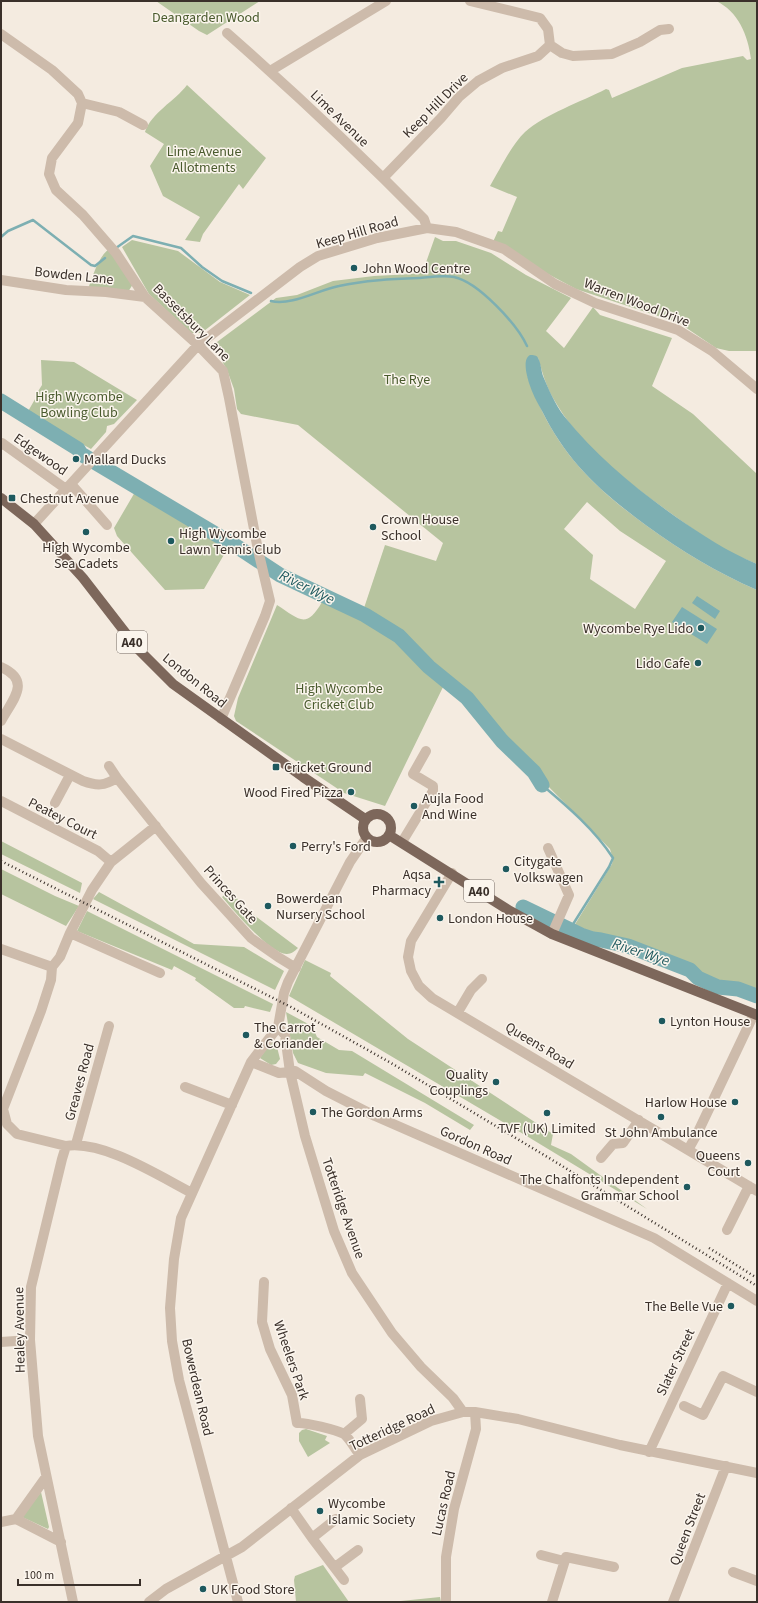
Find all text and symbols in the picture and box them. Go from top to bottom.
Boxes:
park label: Deangarden Wood [152,8,260,28]
street label: Keep Hill Drive [398,68,473,143]
street label: Lime Avenue [305,86,373,152]
park label: Lime Avenue Allotments [167,142,241,178]
street label: Keep Hill Road [314,212,401,254]
place label: John Wood Centre [362,259,470,279]
street label: Bowden Lane [33,262,114,290]
marker: John Wood Centre [349,263,359,273]
street label: Warren Wood Drive [581,274,693,332]
street label: Bassetsbury Lane [148,279,235,366]
park label: The Rye [384,370,430,390]
park label: High Wycombe Bowling Club [35,387,123,423]
street label: Edgewood [9,429,71,481]
place label: Mallard Ducks [84,450,166,470]
marker: Mallard Ducks [71,454,81,464]
place label: Chestnut Avenue [20,489,119,509]
marker: Chestnut Avenue [7,493,17,503]
place label: Crown House School [381,510,459,546]
marker: Crown House School [368,522,378,532]
place label: High Wycombe Lawn Tennis Club [179,524,282,560]
marker: High Wycombe Sea Cadets [81,527,91,537]
marker: High Wycombe Lawn Tennis Club [166,536,176,546]
place label: High Wycombe Sea Cadets [42,538,130,574]
water label: River Wye [276,565,338,610]
place label: Wycombe Rye Lido [583,619,693,639]
marker: Wycombe Rye Lido [696,623,706,633]
road number: A40 [117,631,147,653]
street label: London Road [158,649,231,713]
place label: Lido Cafe [636,654,690,674]
marker: Lido Cafe [693,658,703,668]
park label: High Wycombe Cricket Club [295,679,383,715]
place label: Cricket Ground [284,758,372,778]
marker: Cricket Ground [271,762,281,772]
place label: Wood Fired Pizza [244,783,343,803]
marker: Wood Fired Pizza [346,787,356,797]
place label: Aujla Food And Wine [422,789,484,825]
street label: Peatey Court [25,793,101,845]
marker: Aujla Food And Wine [409,801,419,811]
place label: Perry's Ford [301,837,371,857]
marker: Perry's Ford [288,841,298,851]
place label: Citygate Volkswagen [514,852,583,888]
street label: Princes Gate [199,861,262,928]
marker: Citygate Volkswagen [501,864,511,874]
place label: Aqsa Pharmacy [372,865,431,901]
marker: Aqsa Pharmacy [434,877,444,887]
road number: A40 [464,880,494,902]
place label: Bowerdean Nursery School [276,889,365,925]
marker: Bowerdean Nursery School [263,901,273,911]
place label: London House [448,909,533,929]
marker: London House [435,913,445,923]
water label: River Wye [610,933,672,972]
place label: Lynton House [670,1012,750,1032]
marker: Lynton House [657,1016,667,1026]
street label: Queens Road [501,1017,578,1074]
place label: The Carrot & Coriander [254,1018,324,1054]
marker: The Carrot & Coriander [241,1030,251,1040]
street label: Greaves Road [60,1041,100,1123]
place label: Quality Couplings [429,1065,488,1101]
marker: Quality Couplings [491,1077,501,1087]
place label: Harlow House [645,1093,727,1113]
marker: Harlow House [730,1097,740,1107]
place label: The Gordon Arms [321,1103,423,1123]
marker: The Gordon Arms [308,1107,318,1117]
marker: TVF (UK) Limited [542,1108,552,1118]
marker: St John Ambulance [656,1112,666,1122]
place label: TVF (UK) Limited [498,1119,596,1139]
street label: Gordon Road [436,1121,515,1171]
place label: St John Ambulance [605,1123,718,1143]
place label: Queens Court [696,1146,740,1182]
street label: Totteridge Avenue [316,1155,370,1262]
marker: Queens Court [743,1158,753,1168]
place label: The Chalfonts Independent Grammar School [520,1170,679,1206]
marker: The Chalfonts Independent Grammar School [682,1182,692,1192]
street label: Healey Avenue [9,1287,31,1373]
place label: The Belle Vue [645,1297,723,1317]
marker: The Belle Vue [726,1301,736,1311]
street label: Wheelers Park [268,1318,314,1403]
street label: Slater Street [652,1325,700,1399]
street label: Bowerdean Road [176,1336,218,1438]
street label: Totteridge Road [346,1399,439,1457]
street label: Lucas Road [427,1469,461,1538]
street label: Queen Street [665,1490,711,1569]
place label: Wycombe Islamic Society [328,1494,416,1530]
marker: Wycombe Islamic Society [315,1506,325,1516]
scale bar [18,1561,140,1587]
text: 100 m [24,1567,54,1584]
place label: UK Food Store [211,1580,294,1600]
marker: UK Food Store [198,1584,208,1594]

